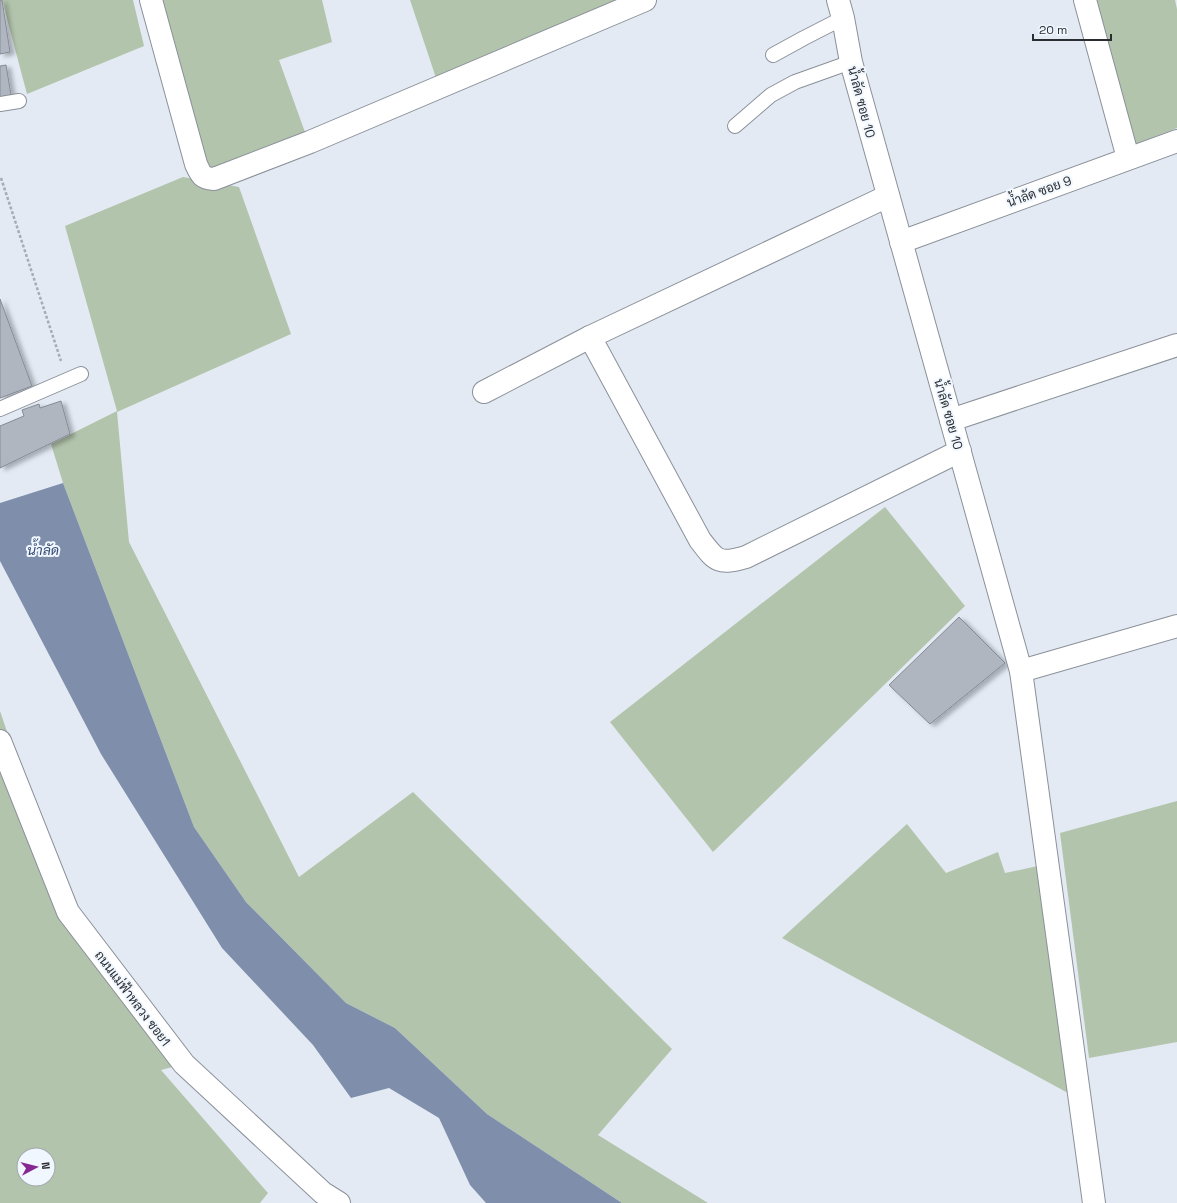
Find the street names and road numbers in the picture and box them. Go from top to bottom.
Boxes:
street label: น้ำลัด ซอย 10 [844,63,883,140]
street label: น้ำลัด ซอย 9 [1003,168,1074,211]
street label: น้ำลัด ซอย 10 [930,375,971,452]
street label: ถนนแม่ฟ้าหลวง ซอย1 [91,946,175,1050]

